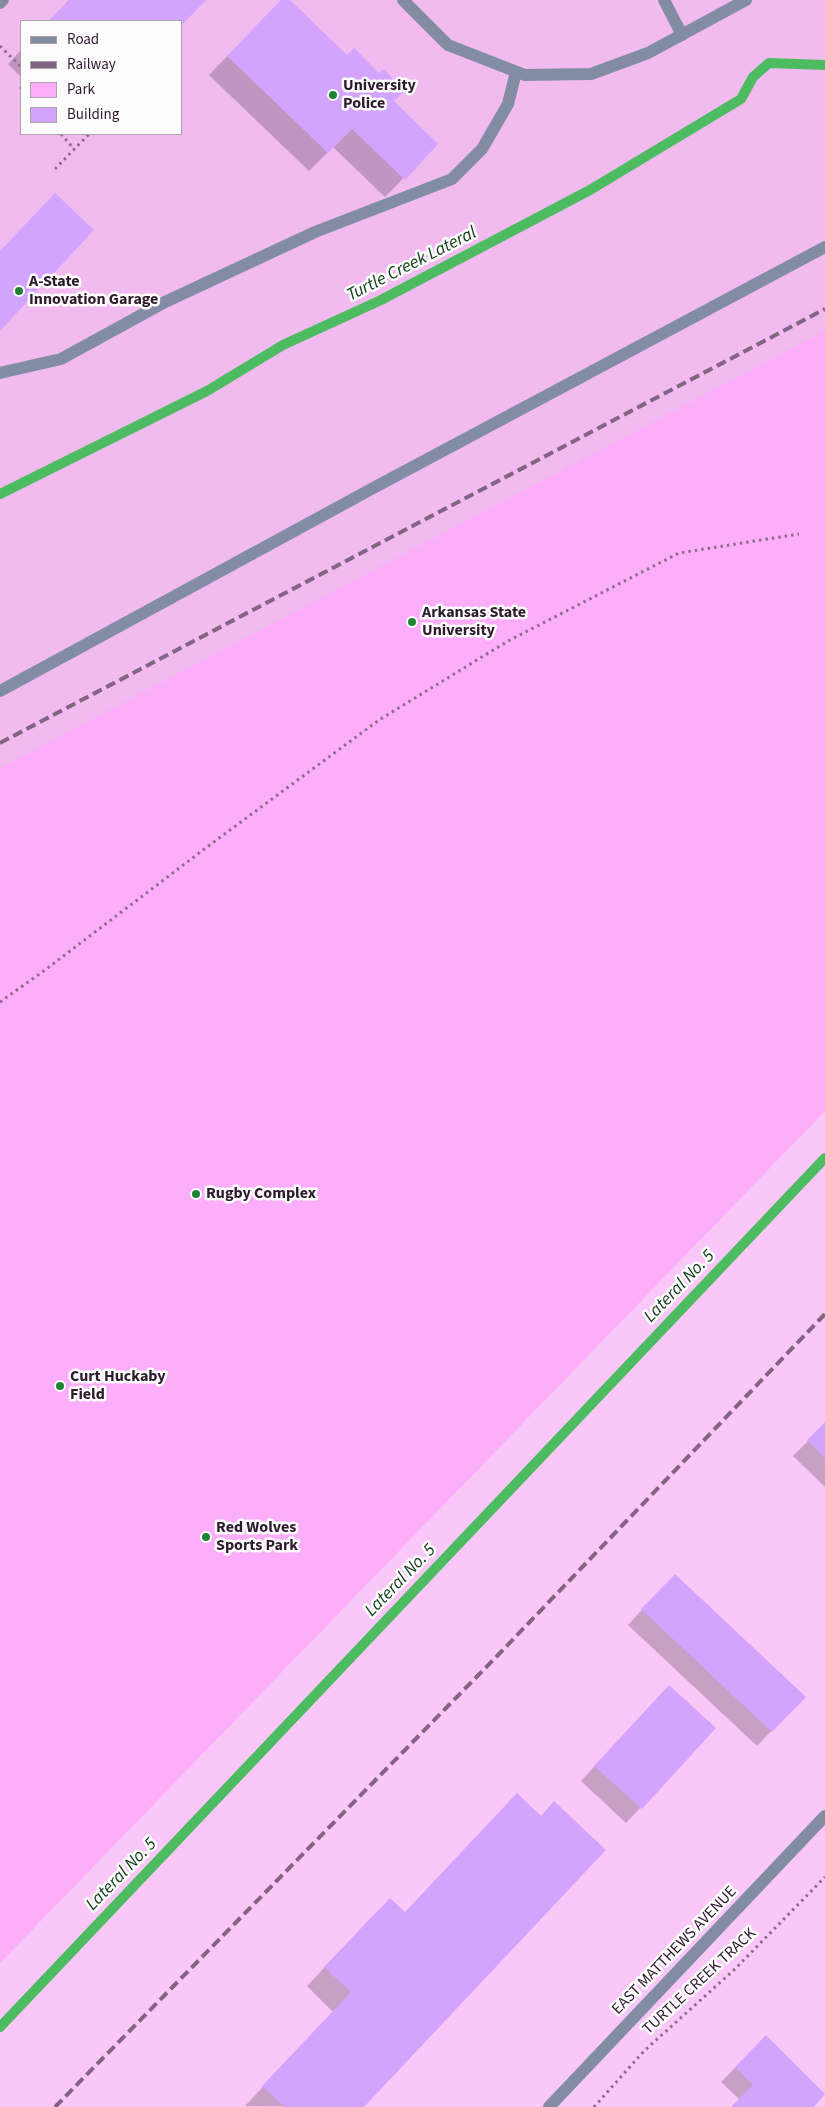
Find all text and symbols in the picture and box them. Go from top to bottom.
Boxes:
legend [20,20,182,135]
text: Road [67,29,99,50]
text: Railway [67,54,116,75]
place label: University Police [343,76,416,114]
text: Park [67,79,95,100]
marker: University Police [327,89,339,101]
text: Building [67,104,119,125]
water label: Turtle Creek Lateral [343,223,481,307]
place label: A-State Innovation Garage [29,272,158,310]
marker: A-State Innovation Garage [13,285,25,297]
place label: Arkansas State University [422,603,526,641]
marker: Arkansas State University [406,616,418,628]
place label: Rugby Complex [206,1184,316,1204]
marker: Rugby Complex [190,1188,202,1200]
water label: Lateral No. 5 [640,1246,720,1328]
place label: Curt Huckaby Field [70,1367,166,1405]
marker: Curt Huckaby Field [54,1380,66,1392]
place label: Red Wolves Sports Park [216,1518,298,1556]
marker: Red Wolves Sports Park [200,1531,212,1543]
water label: Lateral No. 5 [361,1540,441,1622]
water label: Lateral No. 5 [82,1834,162,1916]
street label: EAST MATTHEWS AVENUE [609,1883,741,2019]
street label: TURTLE CREEK TRACK [639,1925,761,2039]

